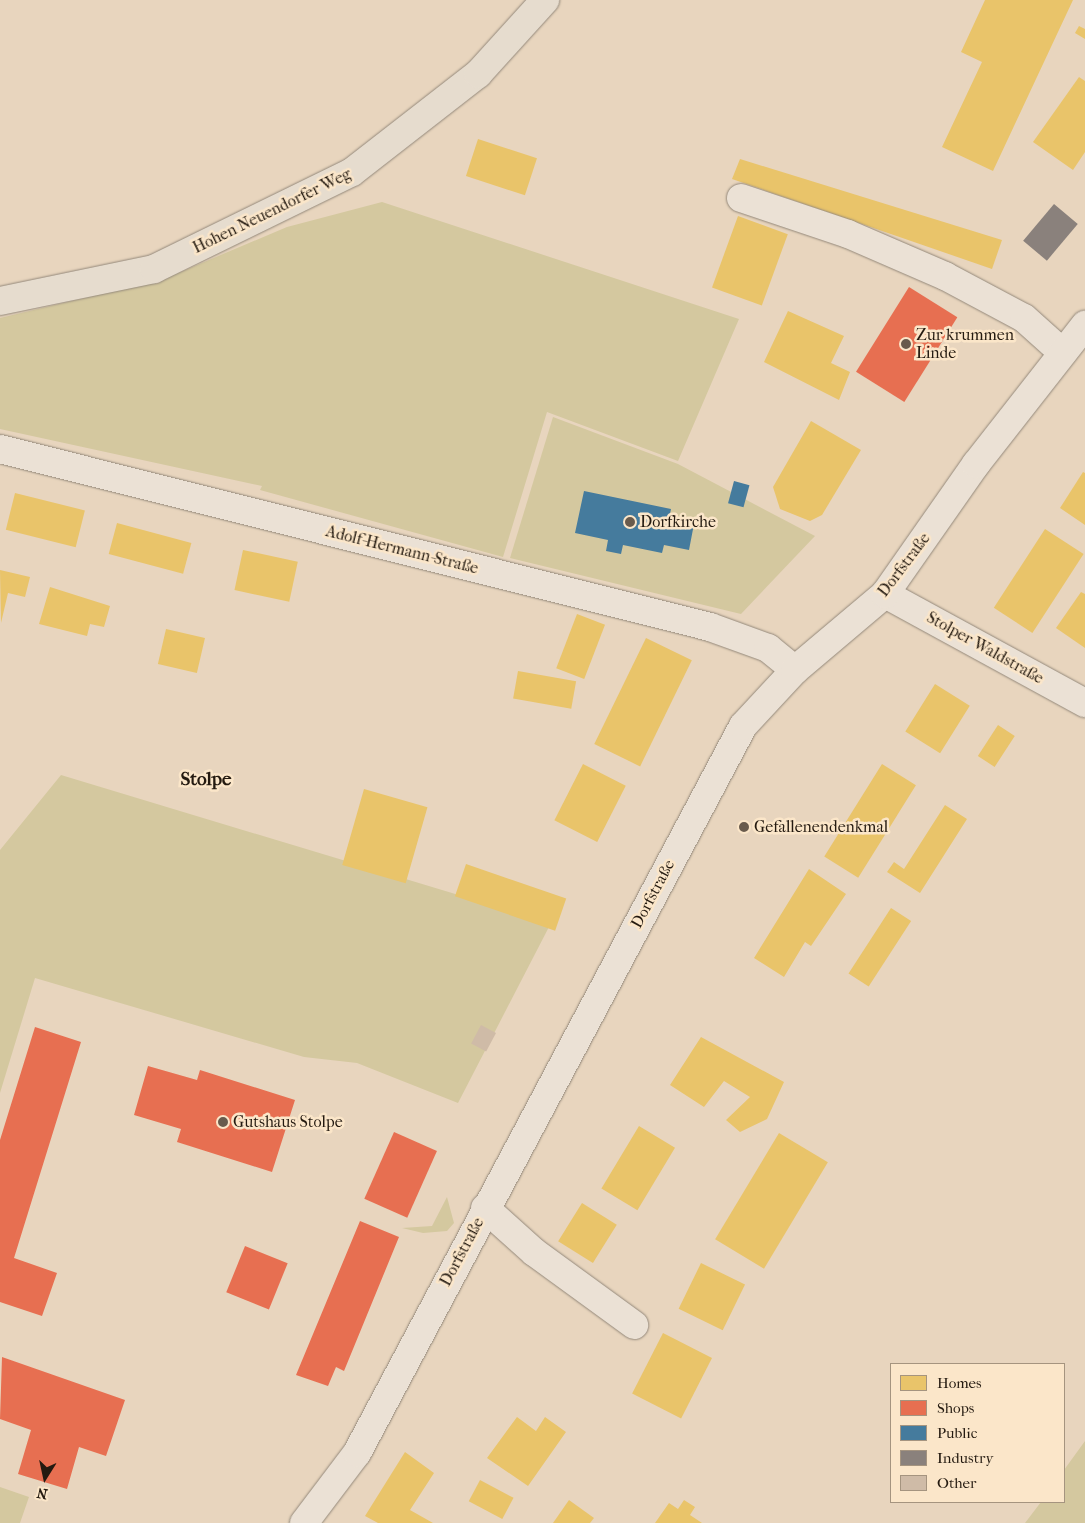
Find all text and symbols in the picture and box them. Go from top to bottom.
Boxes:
street label: Hohen Neuendorfer Weg [190,164,354,258]
place label: Zur krummen Linde [916,325,1014,363]
marker: Zur krummen Linde [900,338,912,350]
place label: Dorfkirche [640,512,716,532]
marker: Dorfkirche [624,516,636,528]
street label: Adolf-Hermann-Straße [324,522,480,578]
street label: Dorfstraße [874,529,934,601]
street label: Stolper Waldstraße [923,608,1047,688]
district label: Stolpe [180,769,232,791]
place label: Gefallenendenkmal [754,817,888,837]
marker: Gefallenendenkmal [738,821,750,833]
street label: Dorfstraße [627,856,679,932]
place label: Gutshaus Stolpe [233,1112,343,1132]
marker: Gutshaus Stolpe [217,1116,229,1128]
street label: Dorfstraße [436,1214,488,1290]
legend [890,1363,1065,1503]
text: Homes [937,1374,982,1392]
text: Shops [937,1399,974,1417]
text: Public [937,1424,977,1442]
text: Industry [937,1449,993,1467]
north arrow [20,1453,70,1503]
text: Other [937,1474,976,1492]
text: N [36,1484,49,1503]

